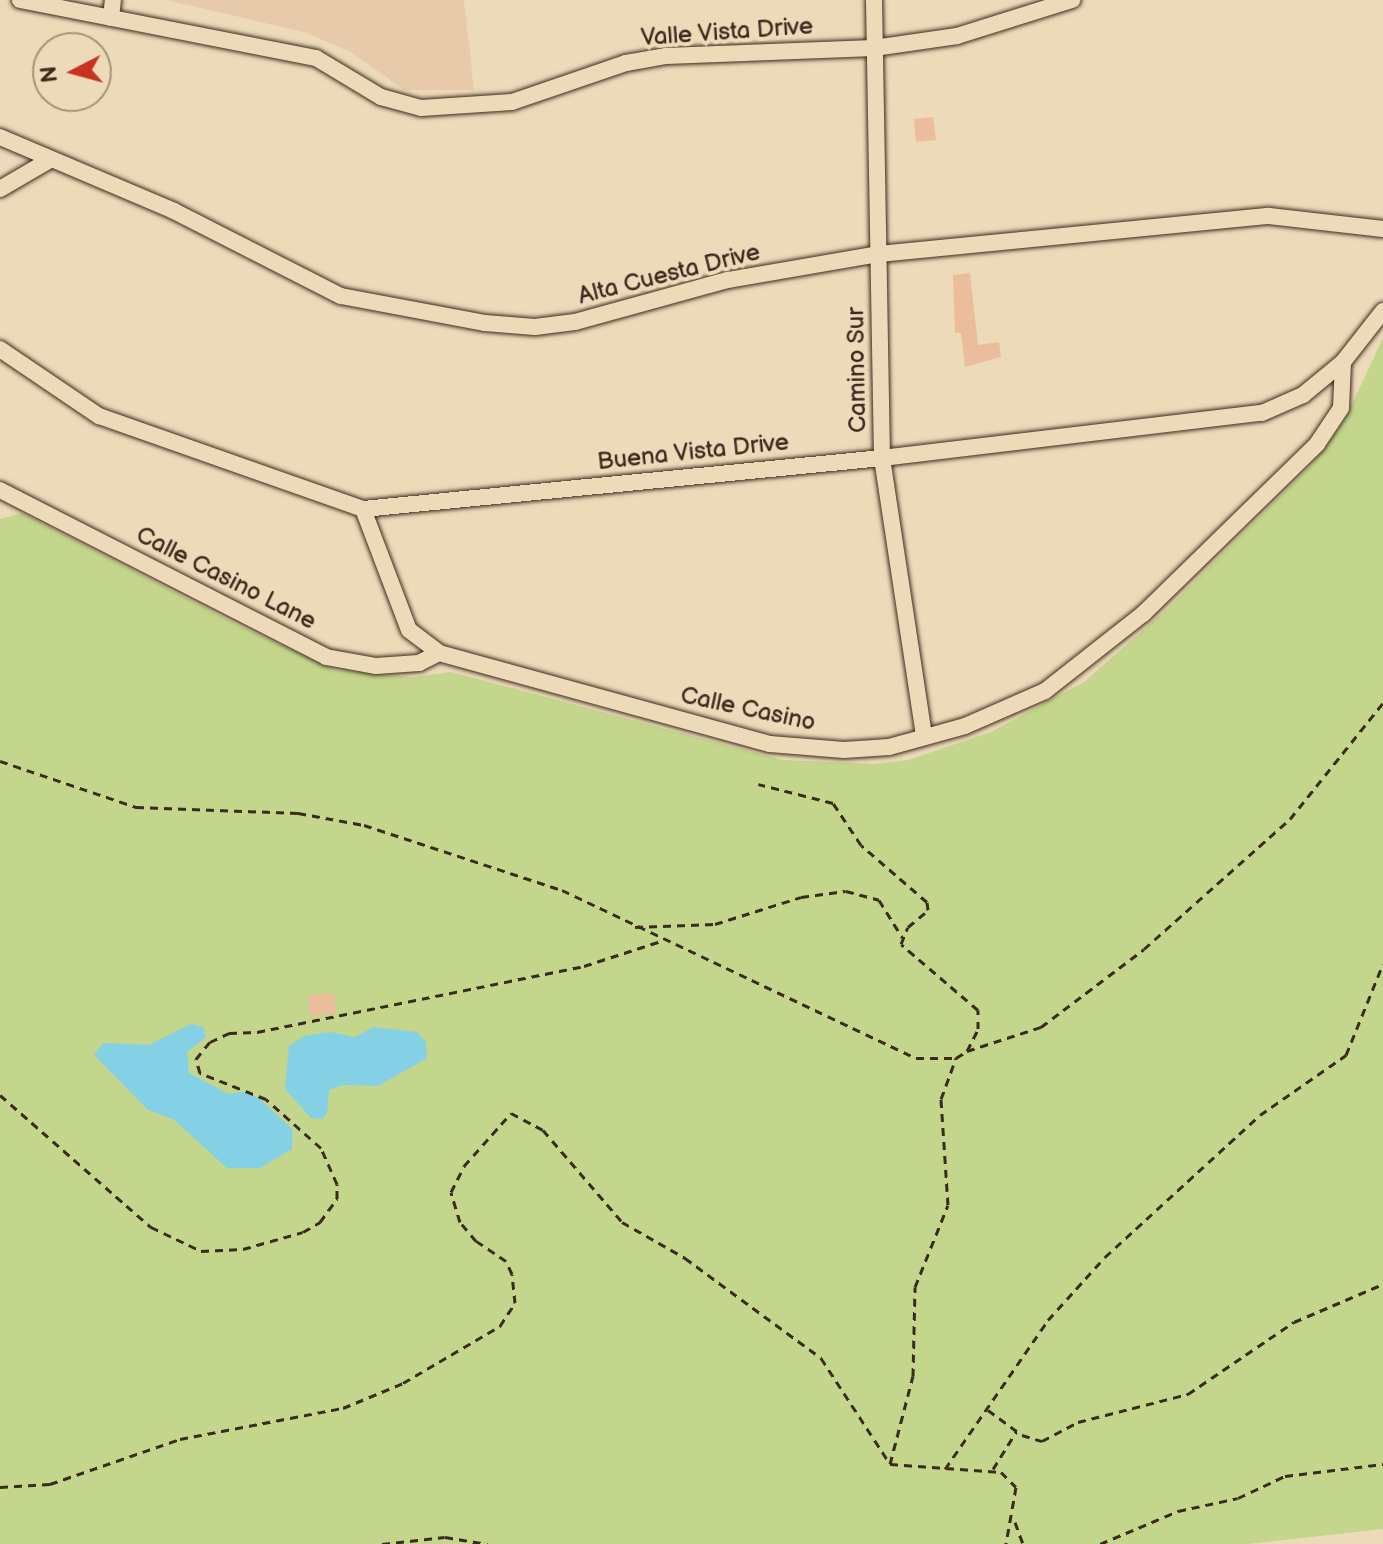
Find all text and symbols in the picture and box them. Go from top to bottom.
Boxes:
street label: Valle Vista Drive [640,12,814,52]
north arrow [32,32,112,112]
text: N [35,65,64,84]
street label: Alta Cuesta Drive [575,237,763,311]
street label: Camino Sur [841,307,873,433]
street label: Buena Vista Drive [595,428,791,476]
street label: Calle Casino Lane [131,520,321,636]
street label: Calle Casino [678,681,818,737]

